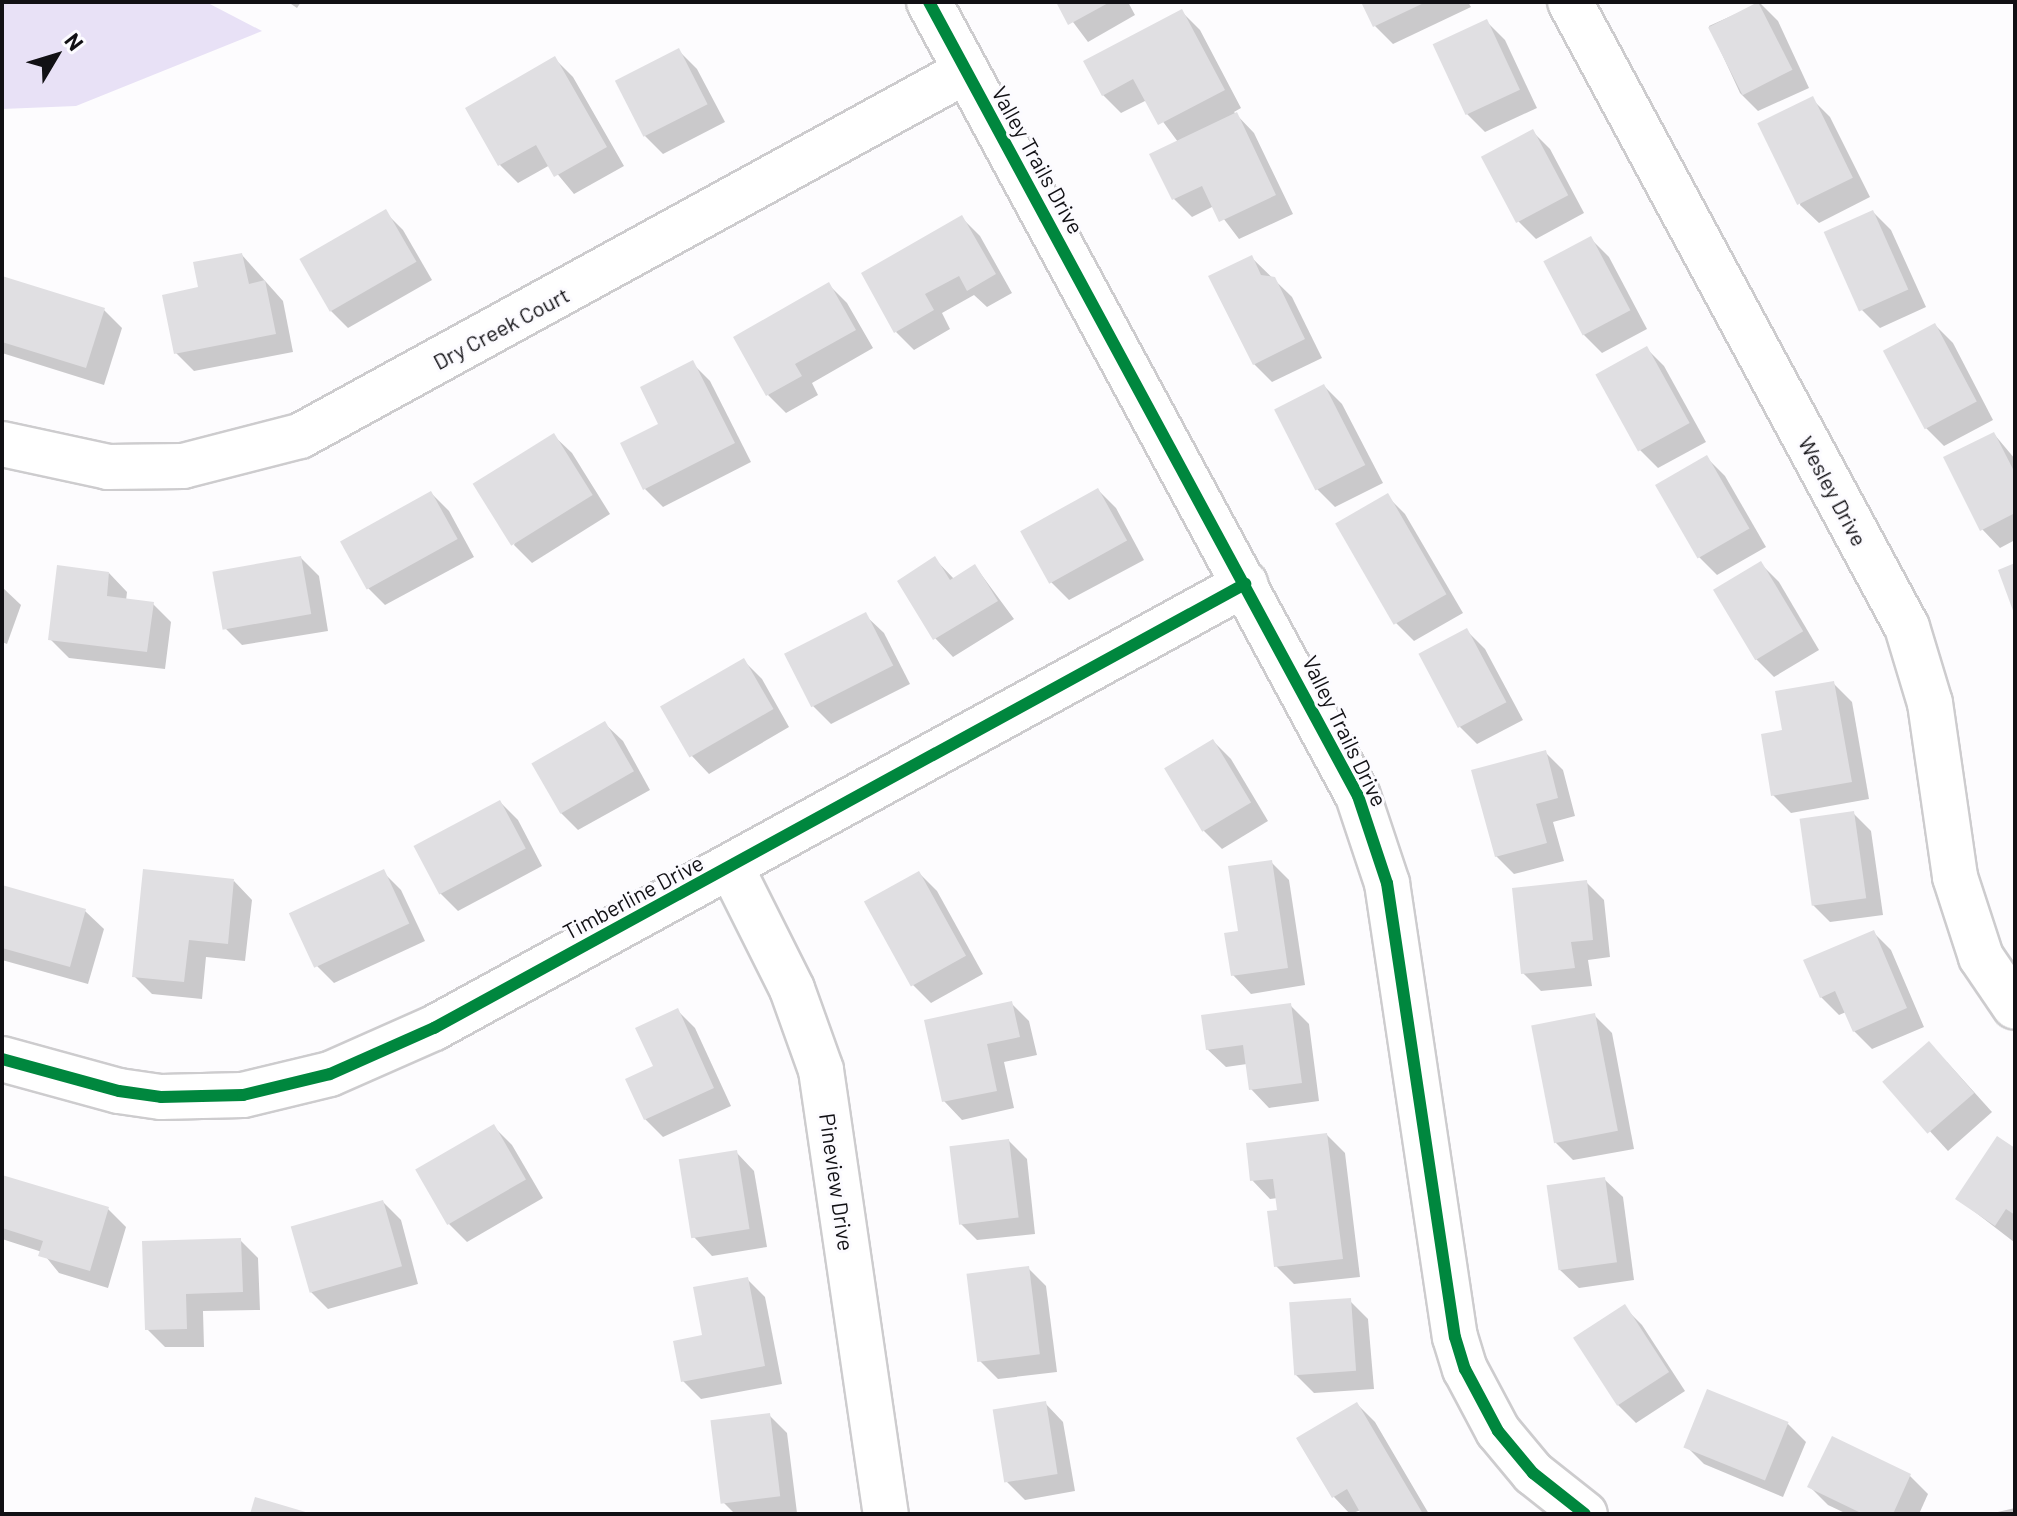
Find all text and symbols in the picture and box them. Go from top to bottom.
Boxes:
north arrow [16,16,96,96]
text: N [60,27,90,55]
street label: Valley Trails Drive [987,82,1089,238]
street label: Dry Creek Court [428,281,574,375]
street label: Wesley Drive [1793,432,1873,550]
street label: Valley Trails Drive [1297,651,1393,811]
street label: Timberline Drive [558,849,708,945]
street label: Pineview Drive [814,1112,860,1252]

